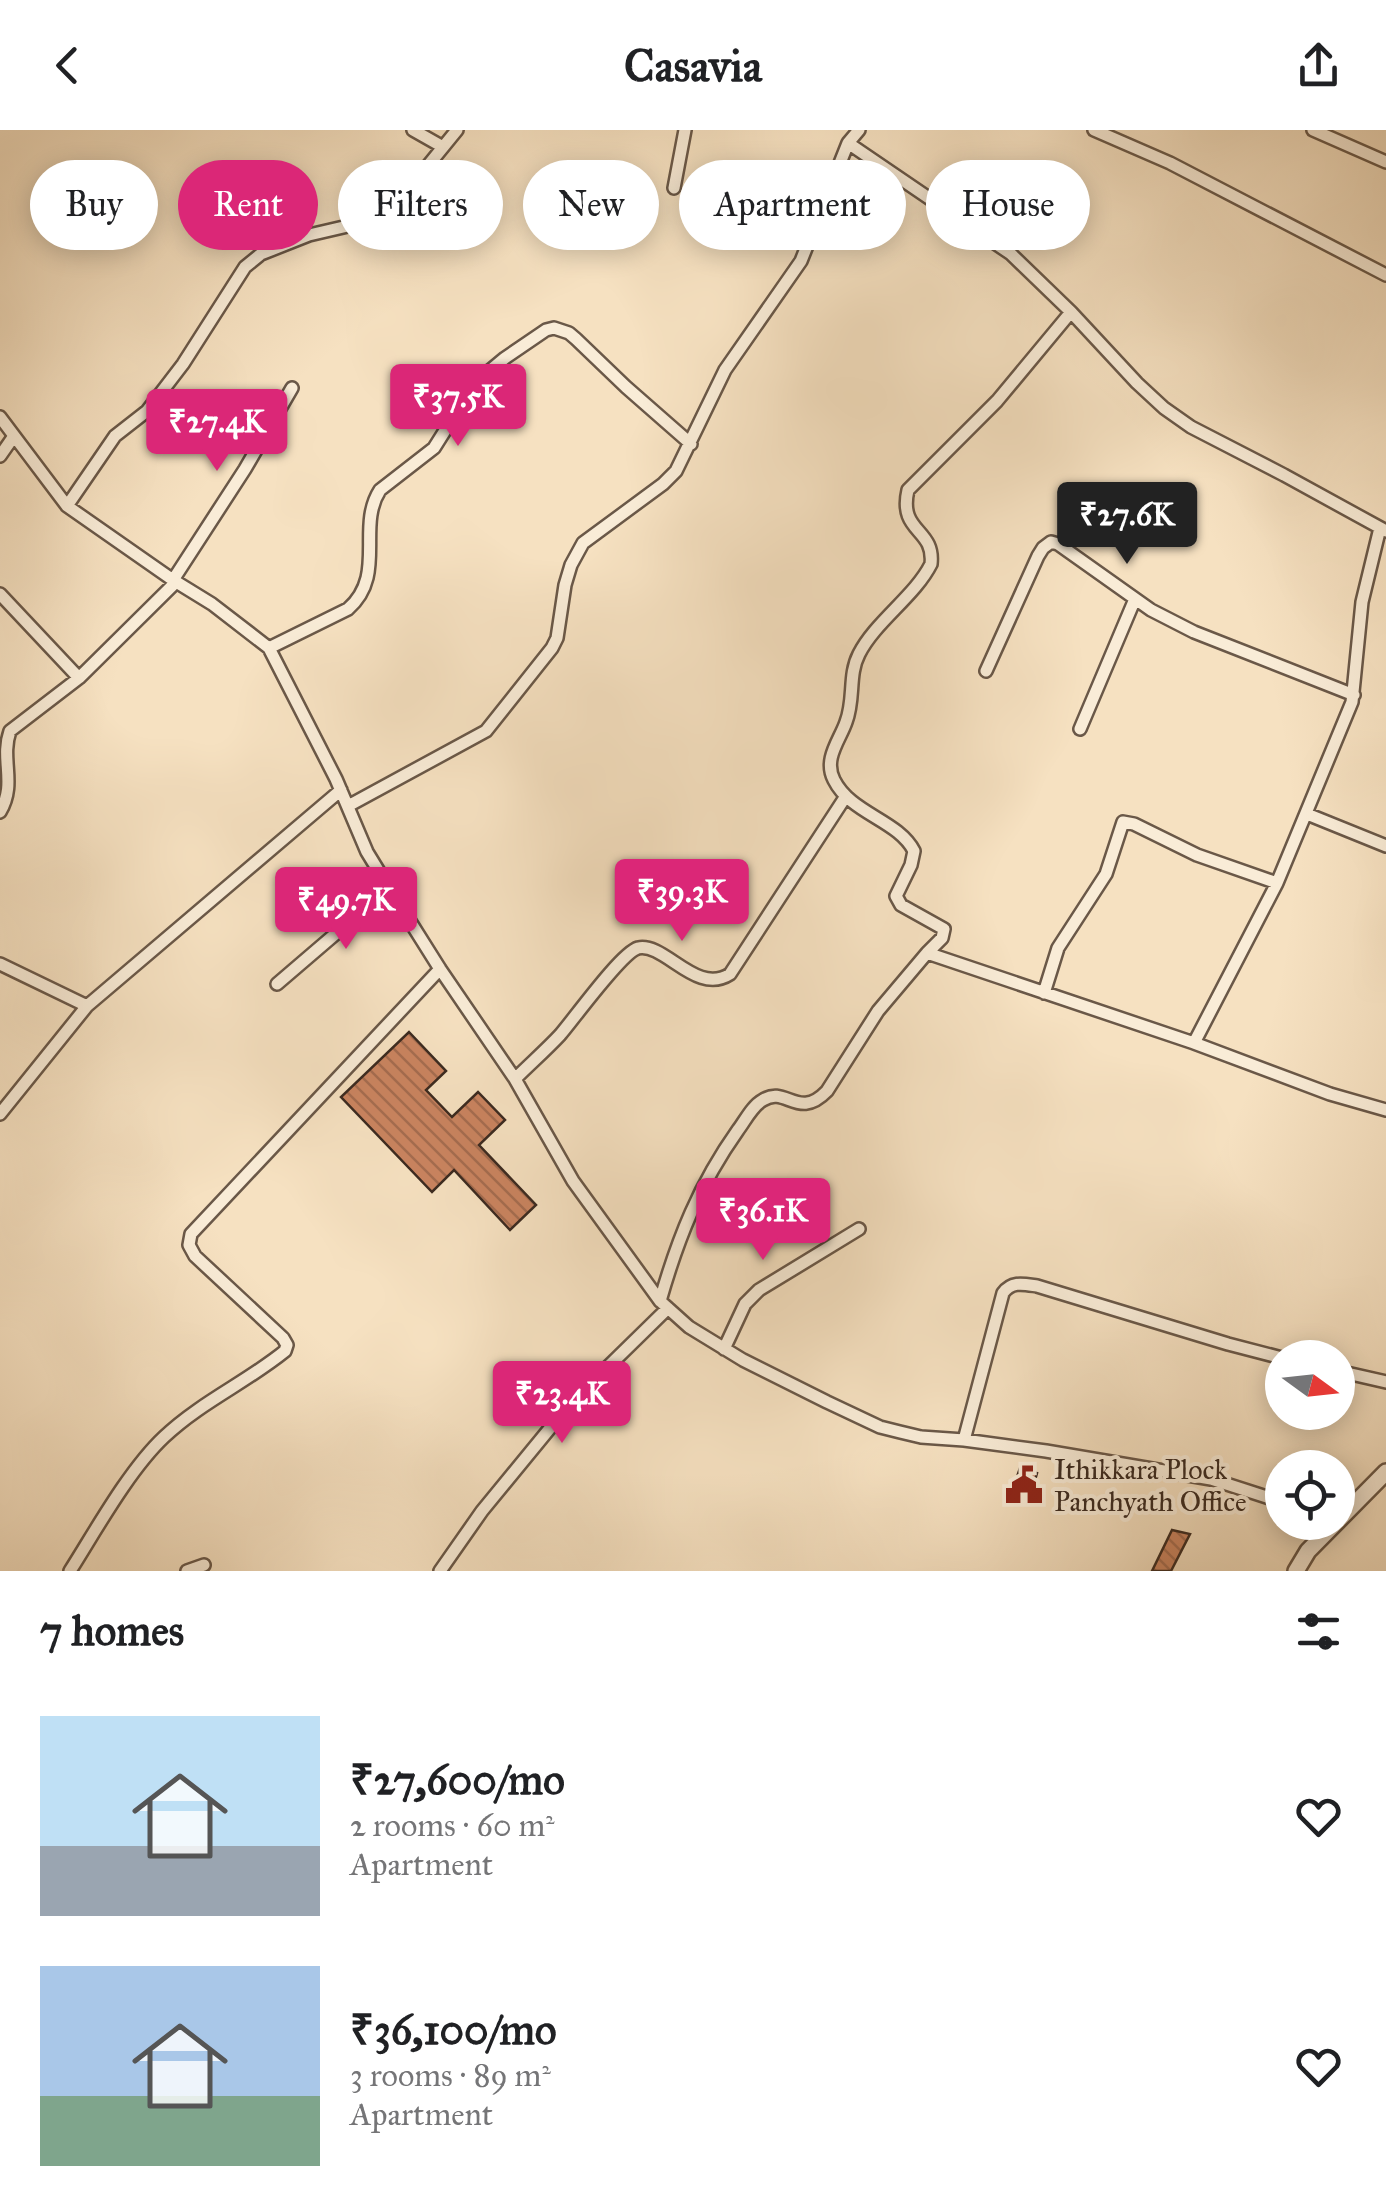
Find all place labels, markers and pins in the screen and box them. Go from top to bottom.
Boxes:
pin: ₹37.5K [377,364,539,449]
pin: ₹27.4K [136,389,298,474]
pin: ₹27.6K [1046,482,1208,567]
pin: ₹39.3K [601,859,763,944]
pin: ₹49.7K [265,867,427,952]
pin: ₹36.1K [682,1178,844,1263]
pin: ₹23.4K [481,1361,643,1446]
place label: Ithikkara Plock Panchyath Office [1054,1452,1247,1519]
public building icon: Ithikkara Plock Panchyath Office [1003,1464,1045,1506]

